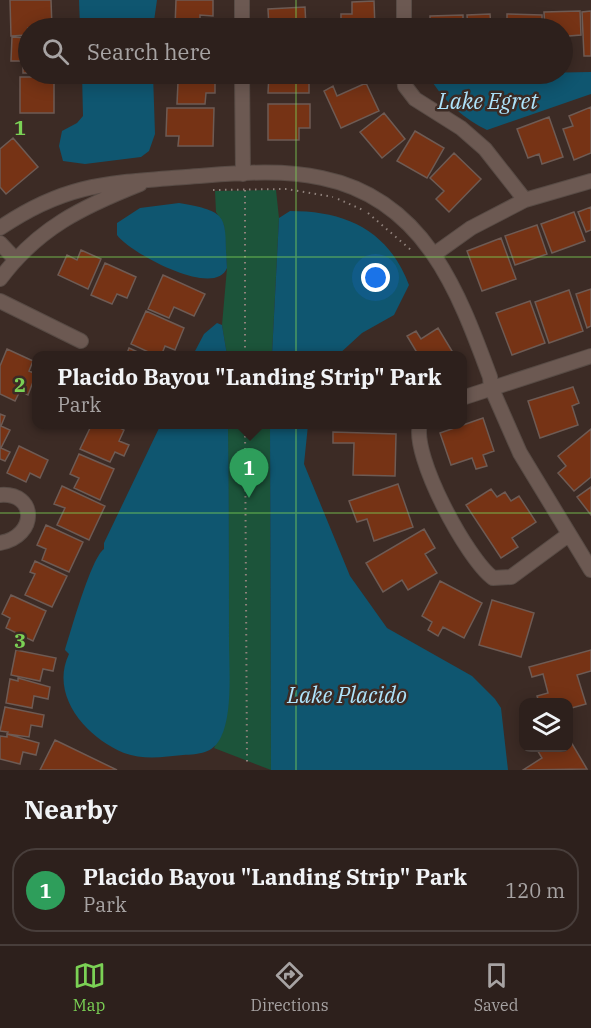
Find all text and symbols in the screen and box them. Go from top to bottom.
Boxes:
search box [18,18,573,84]
icon: search [39,35,72,68]
text: Search here [87,37,211,66]
water label: Lake Egret [437,86,539,115]
text: 1 [14,114,26,141]
your location [361,263,390,292]
popup [32,351,467,429]
text: Placido Bayou "Landing Strip" Park [57,362,442,391]
text: 2 [14,371,26,398]
text: Park [57,391,101,418]
pin: 1 [230,448,268,498]
text: 3 [14,627,26,654]
water label: Lake Placido [286,680,407,709]
map controls [519,698,573,752]
button: layers [519,698,573,752]
text: Nearby [24,792,118,826]
text: Placido Bayou "Landing Strip" Park [83,862,467,891]
text: 1 [40,877,52,904]
text: 120 m [505,877,565,904]
text: Park [83,891,127,918]
tab: Map [73,959,106,1015]
tab: Directions [251,959,329,1015]
tab: Saved [474,959,518,1015]

